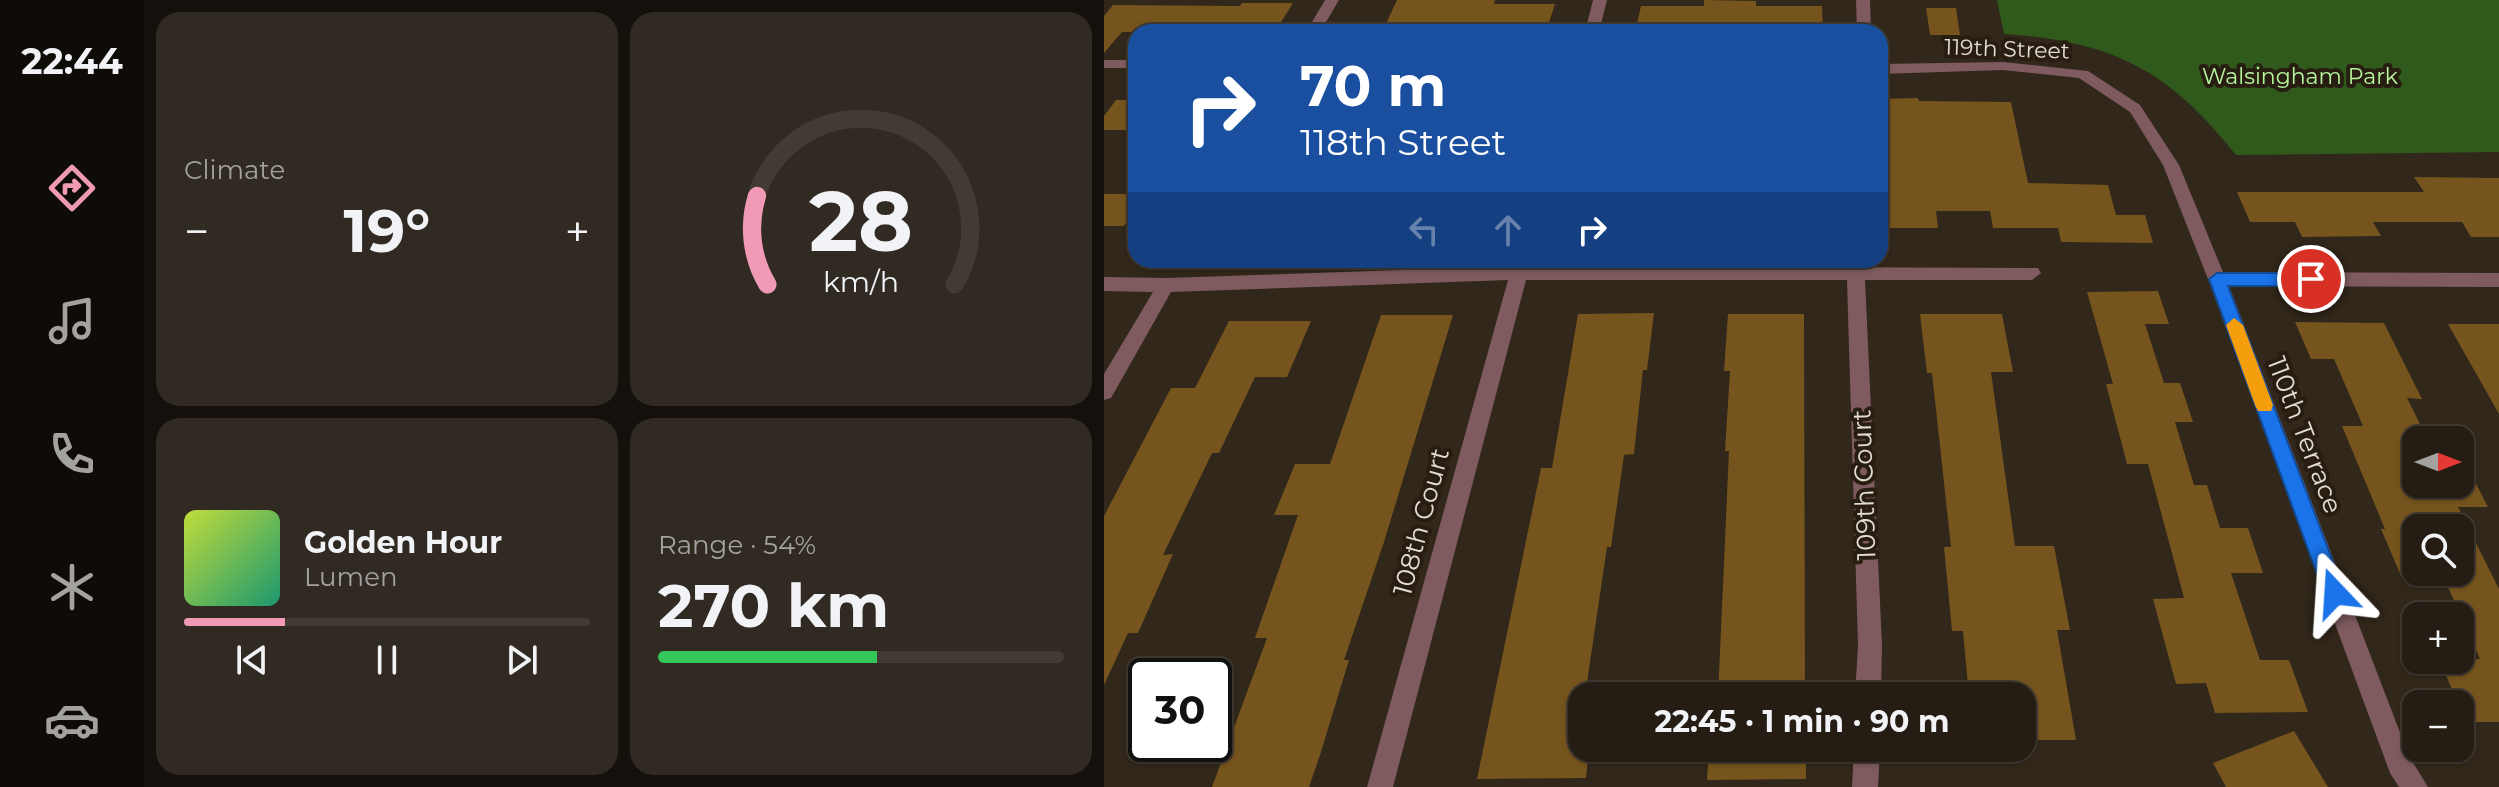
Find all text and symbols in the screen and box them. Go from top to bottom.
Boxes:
street label: 119th Street [1944,33,2070,65]
text: 22:44 [21,39,123,83]
text: 70 m [1300,52,1446,120]
icon: right [1168,56,1272,160]
park label: Walsingham Park [2202,63,2399,90]
text: 118th Street [1300,120,1506,164]
text: Climate [184,154,285,186]
icon: directions [44,160,100,216]
text: 28 [809,169,913,271]
text: 19° [344,194,430,267]
text: − [184,204,209,258]
text: + [565,204,590,258]
icon: left [1402,208,1446,252]
icon: ahead [1486,208,1530,252]
icon: right [1570,208,1614,252]
pin [2277,245,2345,313]
icon: arrive [2289,257,2333,301]
text: km/h [823,264,899,299]
icon: music [44,293,100,349]
street label: 110th Terrace [2260,352,2350,518]
street label: 109th Court [1845,409,1883,561]
icon: phone [44,426,100,482]
north arrow [2402,426,2474,498]
map controls [2402,426,2474,762]
street label: 108th Court [1386,445,1456,599]
button: search [2402,514,2474,586]
text: Golden Hour [304,524,502,561]
text: Range · 54% [658,529,816,561]
position arrow [2293,551,2377,635]
icon: climate [44,559,100,615]
text: Lumen [304,561,397,593]
text: 270 km [658,569,889,642]
button: + [2402,602,2474,674]
icon: previous [230,638,274,682]
icon: pause [365,638,409,682]
icon: next [500,638,544,682]
speed limit sign: 30 [1128,658,1232,762]
button: − [2402,690,2474,762]
icon: car [44,692,100,748]
text: 22:45 · 1 min · 90 m [1655,703,1949,740]

